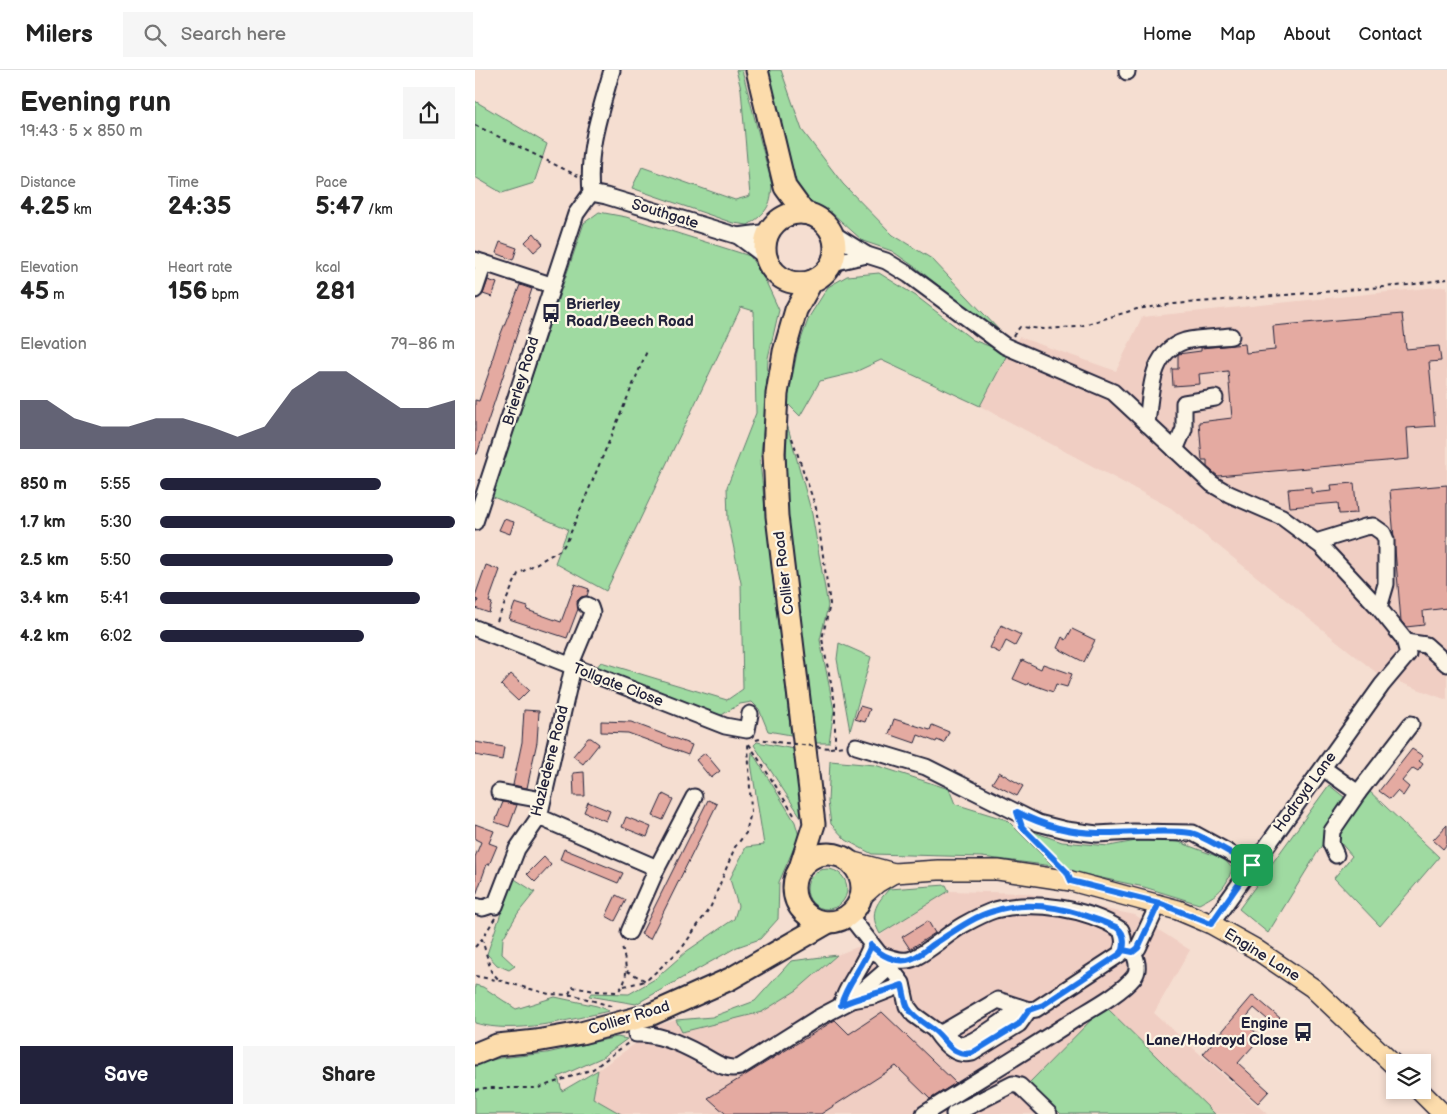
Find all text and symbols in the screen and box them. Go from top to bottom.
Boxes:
search box [123,12,473,57]
text: Milers [25,20,93,49]
icon: search [141,21,169,49]
text: Search here [181,23,286,46]
text: Home [1143,24,1192,45]
text: Map [1220,24,1256,45]
text: About [1284,24,1331,45]
text: Contact [1359,24,1422,45]
text: Evening run [20,86,171,119]
button: share [403,87,455,139]
text: 19:43 · 5 × 850 m [20,122,143,141]
text: Distance [20,174,76,191]
text: Time [168,174,199,191]
text: Pace [315,174,347,191]
text: 4.25 [20,191,70,222]
text: 24:35 [168,191,231,222]
text: 5:47 [315,191,364,222]
street label: Southgate [629,195,701,233]
text: km [70,201,92,218]
text: /km [364,201,393,218]
text: Elevation [20,259,78,276]
text: Heart rate [168,259,232,276]
text: kcal [315,259,340,276]
text: 45 [20,276,49,307]
text: 156 [168,276,208,307]
text: 281 [315,276,356,307]
text: m [49,286,65,303]
text: bpm [208,286,239,303]
place label: Brierley Road/Beech Road [566,295,694,331]
bus stop icon: Brierley Road/Beech Road [540,302,562,324]
street label: Brierley Road [499,334,543,428]
text: Elevation [20,335,87,354]
text: 79–86 m [391,335,455,354]
text: 850 m [20,475,67,494]
text: 5:55 [100,475,131,494]
text: 1.7 km [20,513,65,532]
text: 5:30 [100,513,132,532]
street label: Collier Road [769,530,799,616]
text: 2.5 km [20,551,69,570]
text: 5:50 [100,551,131,570]
text: 3.4 km [20,589,69,608]
text: 5:41 [100,589,128,608]
text: 4.2 km [20,627,69,646]
text: 6:02 [100,627,132,646]
street label: Tollgate Close [570,659,666,711]
street label: Hazledene Road [527,703,573,819]
street label: Hodroyd Lane [1270,748,1341,836]
pin [1231,844,1273,886]
icon: arrive [1238,851,1266,879]
street label: Engine Lane [1221,924,1304,986]
street label: Collier Road [586,997,672,1039]
place label: Engine Lane/Hodroyd Close [1146,1014,1288,1050]
bus stop icon: Engine Lane/Hodroyd Close [1292,1021,1314,1043]
button: Save [20,1046,233,1104]
button: Share [243,1046,455,1104]
map controls [1386,1054,1431,1099]
button: layers [1386,1054,1431,1099]

